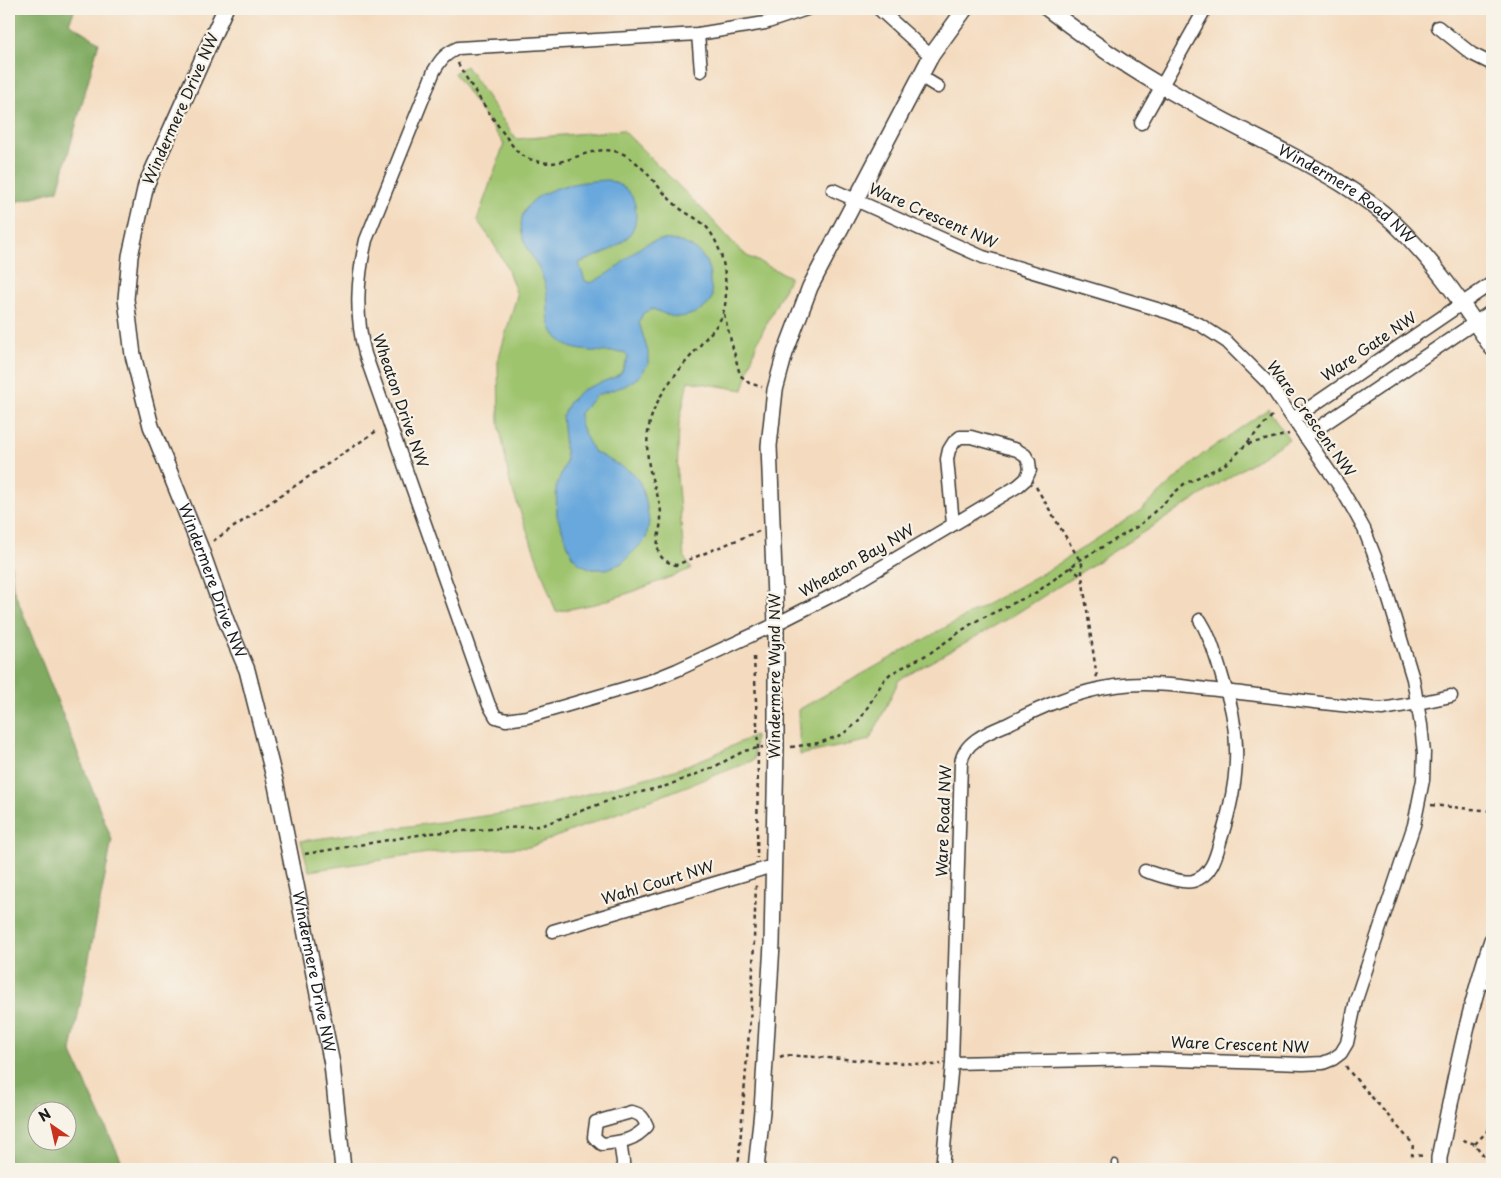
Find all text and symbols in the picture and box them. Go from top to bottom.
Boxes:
street label: Windermere Drive NW [136,29,224,188]
street label: Windermere Road NW [1275,138,1421,248]
street label: Ware Crescent NW [866,176,1001,253]
street label: Ware Gate NW [1316,305,1421,386]
street label: Wheaton Drive NW [368,330,435,471]
street label: Ware Crescent NW [1262,355,1362,481]
street label: Windermere Drive NW [174,500,254,661]
street label: Wheaton Bay NW [794,517,918,602]
street label: Windermere Wynd NW [762,593,785,759]
street label: Ware Road NW [929,764,956,877]
street label: Wahl Court NW [598,853,717,910]
street label: Windermere Drive NW [288,889,342,1054]
street label: Ware Crescent NW [1171,1030,1309,1057]
north arrow [28,1100,78,1150]
text: N [34,1103,55,1127]

